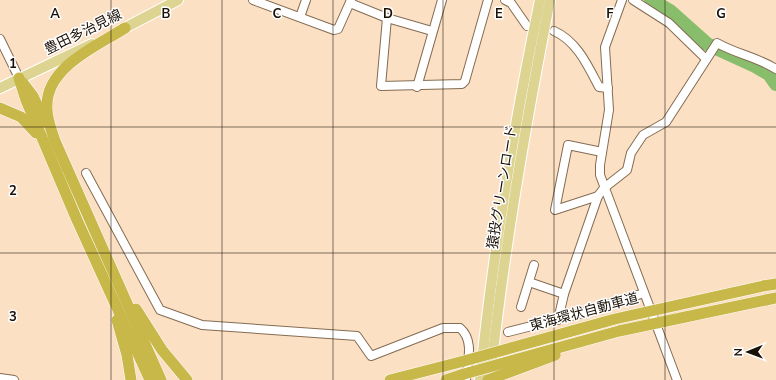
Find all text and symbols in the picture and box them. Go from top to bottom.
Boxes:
street label: 豊田多治見線 [41,5,125,59]
text: A [50,5,60,23]
text: B [162,5,171,23]
text: C [273,5,282,23]
text: D [383,5,393,23]
text: E [495,5,503,23]
text: F [606,5,614,23]
text: G [716,5,726,23]
text: 1 [9,55,17,73]
street label: 猿投グリーンロード [483,124,521,250]
text: 2 [9,182,17,200]
street label: 東海環状自動車道 [527,288,641,336]
text: 3 [9,308,17,326]
north arrow [728,332,768,372]
text: N [731,348,746,356]

